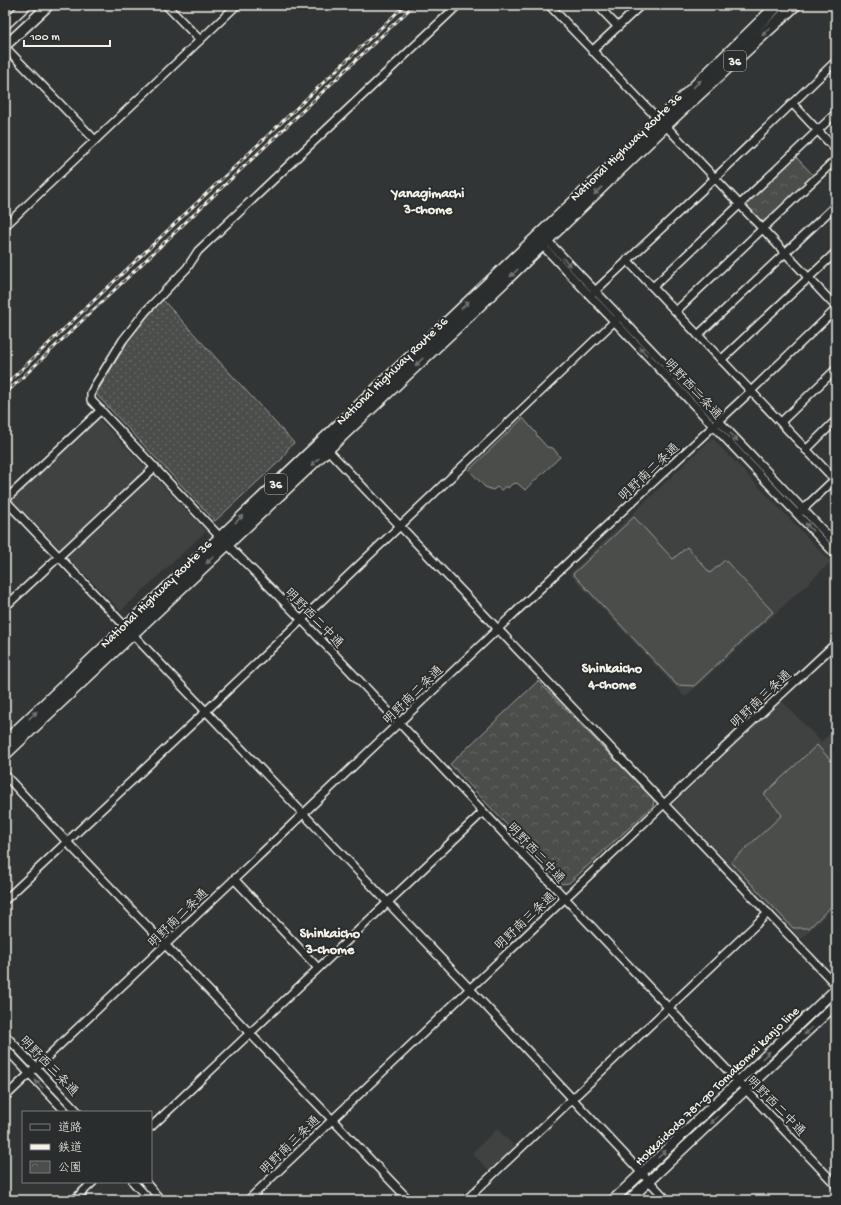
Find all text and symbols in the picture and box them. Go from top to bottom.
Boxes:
scale bar [24,22,110,48]
one-way arrow [761,27,772,36]
text: 100 m [29,31,60,45]
road number: 36 [724,51,746,71]
one-way arrow [692,79,702,89]
street label: National Highway Route 36 [568,90,686,205]
district label: Yanagimachi 3-chome [390,186,464,219]
one-way arrow [593,186,603,196]
one-way arrow [562,257,572,267]
one-way arrow [509,268,518,277]
one-way arrow [460,300,470,309]
street label: National Highway Route 36 [334,314,452,429]
one-way arrow [638,346,648,356]
street label: 明野西二条通 [660,355,725,423]
one-way arrow [414,358,424,367]
one-way arrow [730,432,739,442]
street label: 明野南二条通 [615,440,683,505]
one-way arrow [310,457,320,466]
road number: 36 [265,474,287,494]
one-way arrow [234,515,244,524]
one-way arrow [804,522,814,532]
street label: National Highway Route 36 [98,537,216,652]
one-way arrow [205,555,215,565]
street label: 明野西二中通 [281,585,346,652]
district label: Shinkaicho 4-chome [582,661,643,694]
street label: 明野南二条通 [380,663,447,728]
street label: 明野南三条通 [727,667,795,732]
one-way arrow [28,710,38,720]
street label: 明野西二中通 [503,819,568,887]
street label: 明野南二条通 [145,886,212,951]
street label: 明野南三条通 [491,889,559,954]
district label: Shinkaicho 3-chome [300,926,361,959]
street label: Hokkaidodo 781-go Tomakomai kanjo line [633,1004,803,1169]
one-way arrow [803,1026,813,1035]
street label: 明野西三条通 [16,1033,81,1100]
one-way arrow [761,1050,771,1059]
street label: 明野西二中通 [743,1073,808,1140]
one-way arrow [35,1079,44,1089]
legend [22,1111,152,1183]
street label: 明野南三条通 [257,1113,324,1178]
one-way arrow [709,1116,719,1125]
text: 道路 [58,1121,82,1136]
text: 鉄道 [58,1141,82,1156]
one-way arrow [657,1149,667,1159]
text: 公園 [58,1161,82,1176]

